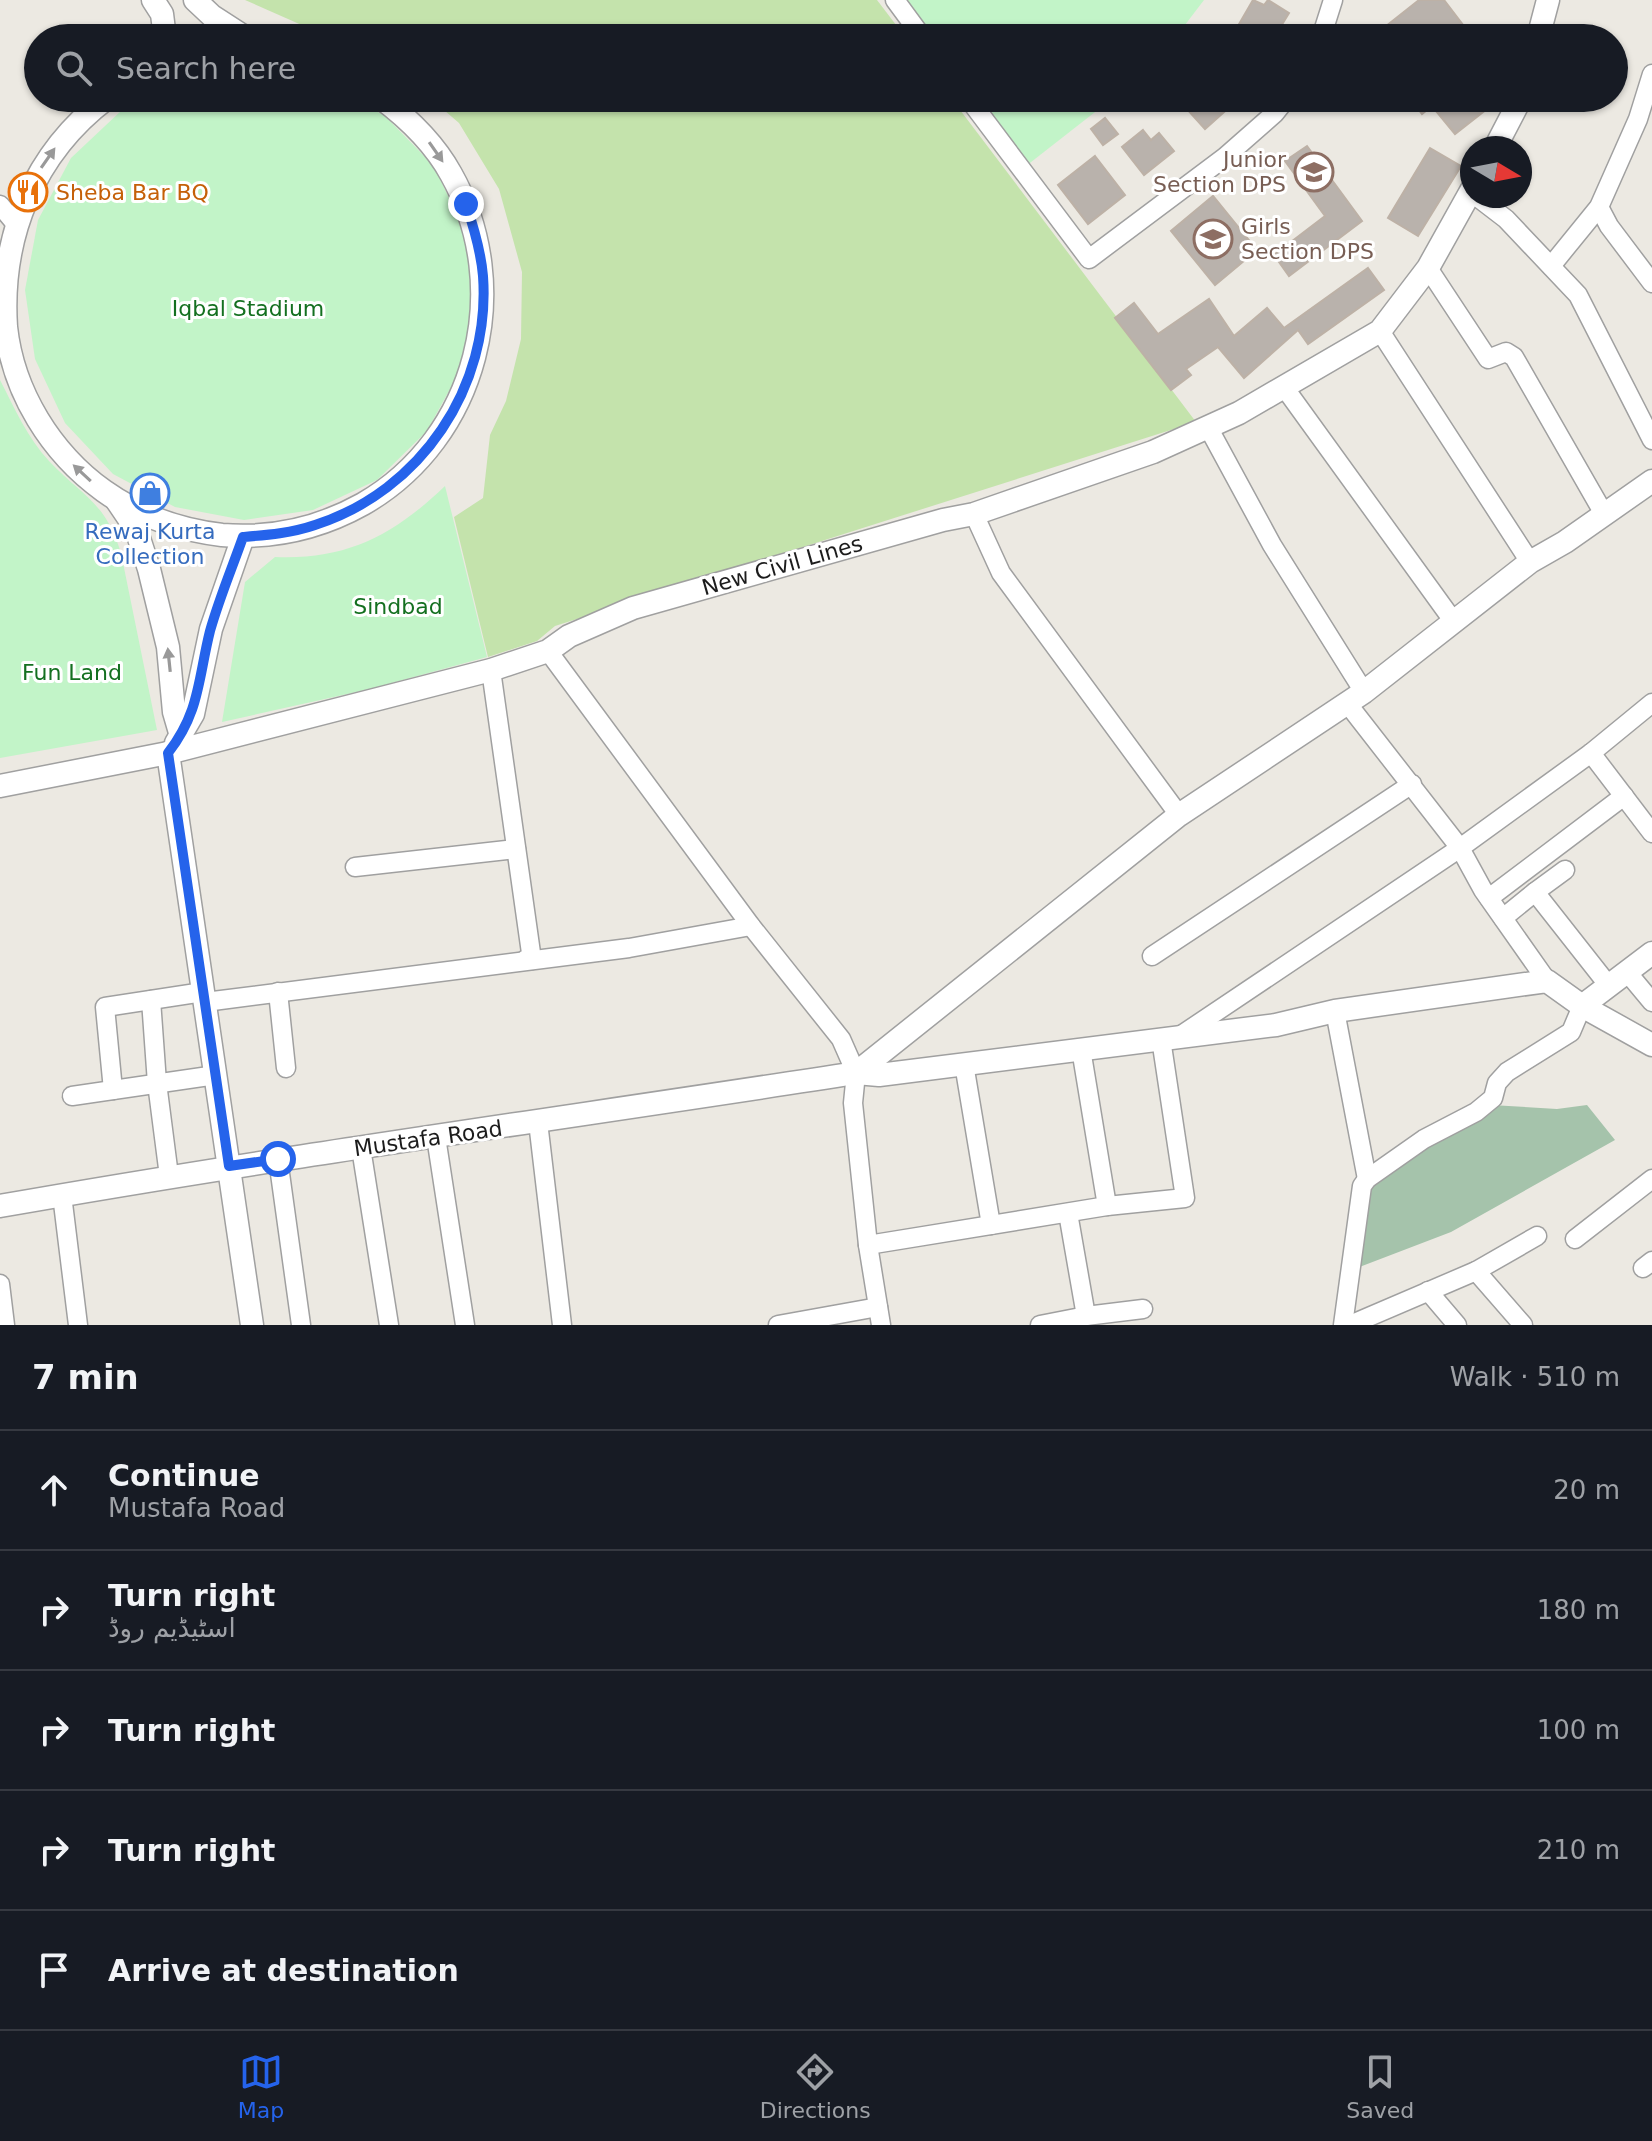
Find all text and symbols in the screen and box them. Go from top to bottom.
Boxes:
search box [24,24,1628,112]
icon: search [52,46,96,90]
text: Search here [116,51,296,86]
north arrow [1460,136,1532,208]
one-way arrow [428,142,444,163]
one-way arrow [40,147,55,168]
place label: Junior Section DPS [1153,147,1287,197]
school or university icon: Junior Section DPS [1293,151,1335,193]
restaurant icon: Sheba Bar BQ [7,171,49,213]
place label: Sheba Bar BQ [56,180,209,205]
route end [448,186,484,222]
place label: Girls Section DPS [1241,214,1374,264]
school or university icon: Girls Section DPS [1192,218,1234,260]
park label: Iqbal Stadium [172,296,324,321]
one-way arrow [73,465,92,483]
shop icon: Rewaj Kurta Collection [129,472,171,514]
place label: Rewaj Kurta Collection [85,519,215,569]
street label: New Civil Lines [699,531,865,600]
park label: Sindbad [353,594,443,619]
one-way arrow [162,647,175,672]
park label: Fun Land [22,660,122,685]
street label: Mustafa Road [352,1116,504,1161]
route start [260,1141,296,1177]
text: 7 min [32,1357,139,1397]
text: Walk · 510 m [1450,1362,1620,1392]
text: Continue [108,1458,260,1493]
icon: ahead [32,1468,76,1512]
text: 20 m [1553,1475,1620,1505]
text: Mustafa Road [108,1493,285,1523]
text: Turn right [108,1578,275,1613]
icon: right [32,1588,76,1632]
text: 180 m [1537,1595,1620,1625]
text: اسٹیڈیم روڈ [108,1613,236,1643]
icon: right [32,1708,76,1752]
text: Turn right [108,1713,275,1748]
text: 100 m [1537,1715,1620,1745]
icon: right [32,1828,76,1872]
text: Turn right [108,1833,275,1868]
text: 210 m [1537,1835,1620,1865]
icon: arrive [32,1948,76,1992]
text: Arrive at destination [108,1953,459,1988]
tab: Map [238,2050,284,2123]
tab: Directions [760,2050,871,2123]
tab: Saved [1346,2050,1414,2123]

